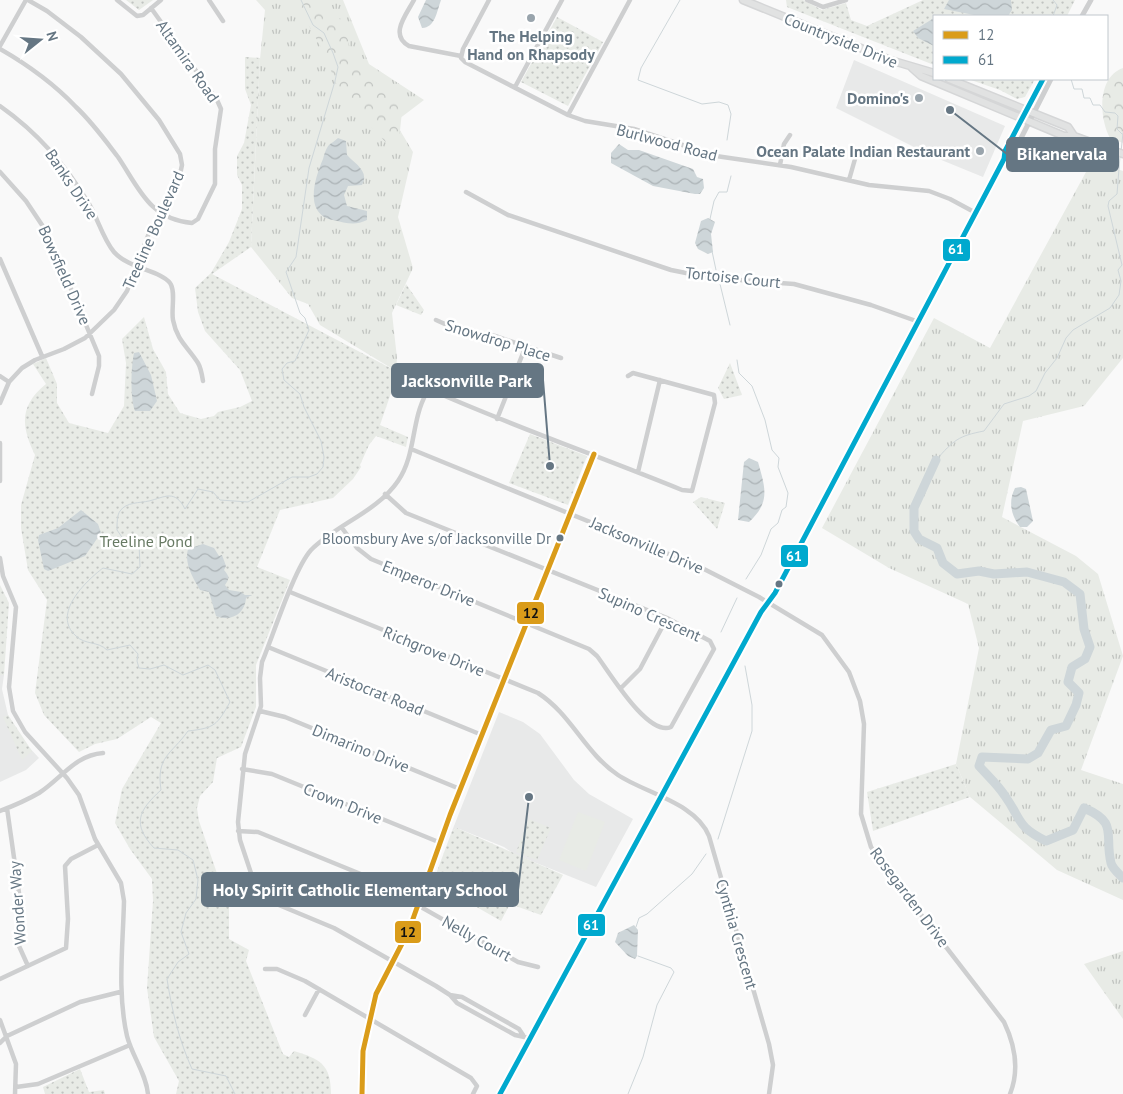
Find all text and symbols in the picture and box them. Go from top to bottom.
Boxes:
street label: Countryside Drive [781,8,901,72]
marker: The Helping Hand on Rhapsody [525,12,537,24]
north arrow [15,15,65,65]
legend [933,15,1108,80]
street label: Altamira Road [152,16,224,106]
text: 12 [978,25,994,44]
place label: The Helping Hand on Rhapsody [467,26,595,64]
text: N [42,29,62,43]
text: 61 [978,50,994,69]
place label: Domino's [847,88,909,108]
marker: Domino's [913,92,925,104]
street label: Burlwood Road [614,119,720,165]
callout: Bikanervala [1007,138,1118,171]
place label: Ocean Palate Indian Restaurant [756,141,970,161]
text: Bikanervala [1017,142,1107,165]
street label: Banks Drive [41,145,103,223]
marker: Ocean Palate Indian Restaurant [974,145,986,157]
street label: Treeline Boulevard [118,168,188,292]
street label: Bowsfield Drive [34,222,96,328]
line badge: 61 [942,238,971,262]
text: 61 [948,240,964,258]
street label: Tortoise Court [684,262,782,292]
street label: Snowdrop Place [443,314,553,366]
callout: Jacksonville Park [392,364,543,397]
text: Jacksonville Park [401,369,532,392]
street label: Jacksonville Drive [586,512,707,578]
place label: Bloomsbury Ave s/of Jacksonville Dr [322,529,551,548]
park label: Treeline Pond [99,531,193,551]
marker: Bloomsbury Ave s/of Jacksonville Dr [555,533,565,543]
line badge: 61 [780,544,809,568]
text: 61 [786,547,802,565]
street label: Emperor Drive [380,555,478,611]
unlabelled marker [774,579,784,589]
street label: Supino Crescent [596,582,705,646]
line badge: 12 [516,601,545,625]
text: 12 [523,604,539,622]
street label: Richgrove Drive [380,622,488,680]
street label: Aristocrat Road [323,662,427,720]
street label: Dimarino Drive [310,719,412,777]
street label: Crown Drive [301,778,385,828]
street label: Rosegarden Drive [866,843,954,951]
street label: Wonder Way [4,860,30,946]
callout: Holy Spirit Catholic Elementary School [202,873,518,906]
street label: Cynthia Crescent [712,877,762,992]
text: Holy Spirit Catholic Elementary School [213,878,508,901]
street label: Nelly Court [439,911,516,966]
line badge: 61 [577,913,606,937]
text: 61 [583,916,599,934]
line badge: 12 [394,920,422,944]
text: 12 [400,923,416,941]

